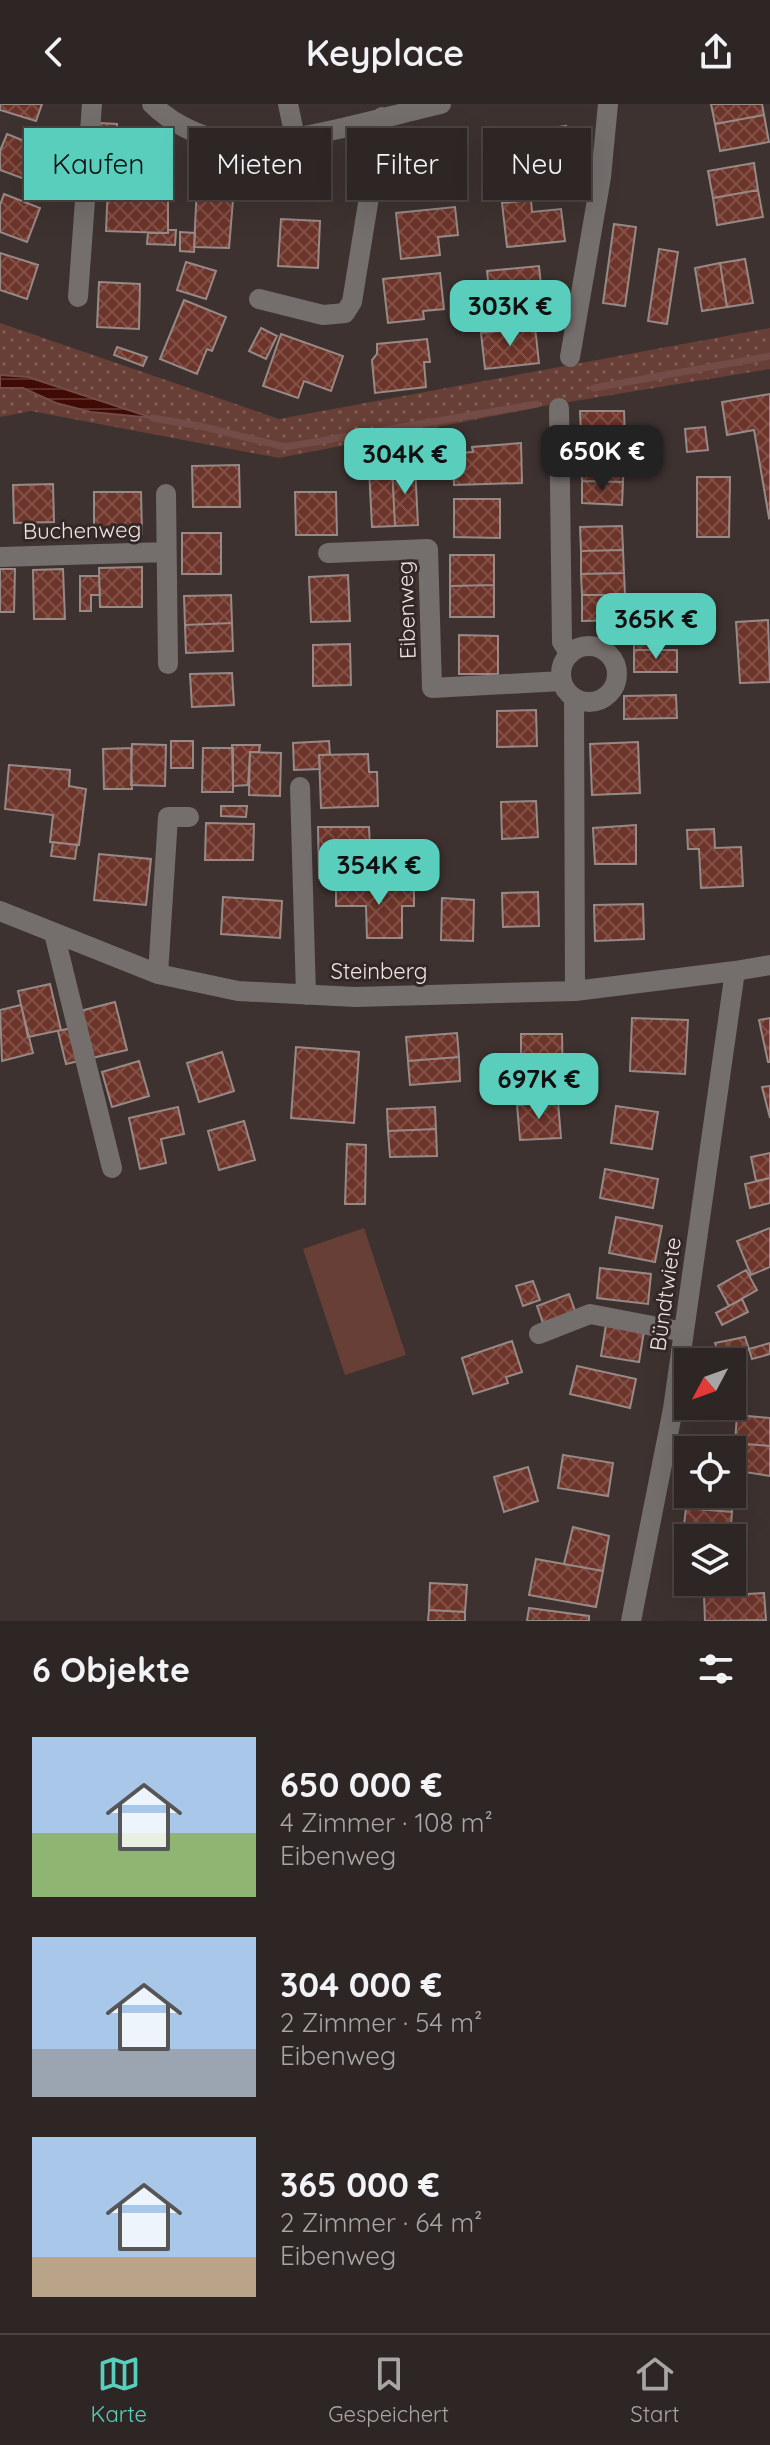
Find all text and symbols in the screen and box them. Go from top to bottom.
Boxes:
icon: back [32,30,76,74]
text: Keyplace [306,30,464,75]
icon: share [694,30,738,74]
chip: Kaufen [24,128,173,200]
chip: Mieten [189,128,331,200]
chip: Filter [347,128,467,200]
chip: Neu [483,128,591,200]
pin: 303K € [445,280,575,348]
text: 303K € [468,289,552,322]
pin: 650K € [537,425,667,493]
pin: 304K € [340,428,470,496]
text: 650K € [559,434,645,467]
text: 304K € [362,437,448,470]
street label: Buchenweg [23,515,141,545]
street label: Eibenweg [390,560,422,660]
pin: 365K € [591,593,721,661]
text: 365K € [614,602,698,635]
pin: 354K € [314,839,444,907]
text: 354K € [337,848,421,881]
street label: Steinberg [330,957,428,985]
pin: 697K € [474,1053,604,1121]
text: 697K € [497,1062,581,1095]
street label: Bündtwiete [643,1235,687,1353]
north arrow [674,1348,746,1420]
map controls [674,1348,746,1596]
button: locate [674,1436,746,1508]
button: layers [674,1524,746,1596]
icon: filters [694,1647,738,1691]
text: 6 Objekte [32,1648,190,1691]
text: 650 000 € [280,1763,442,1806]
icon: home [96,1769,192,1865]
text: 4 Zimmer · 108 m² [280,1806,493,1839]
text: Eibenweg [280,1839,396,1872]
text: 304 000 € [280,1963,442,2006]
icon: home [96,1969,192,2065]
text: 2 Zimmer · 54 m² [280,2006,482,2039]
text: Eibenweg [280,2039,396,2072]
text: 365 000 € [280,2163,440,2206]
icon: home [96,2169,192,2265]
text: 2 Zimmer · 64 m² [280,2206,482,2239]
text: Eibenweg [280,2239,396,2272]
tab: Karte [91,2352,147,2428]
tab: Gespeichert [328,2352,449,2428]
tab: Start [630,2352,679,2428]

